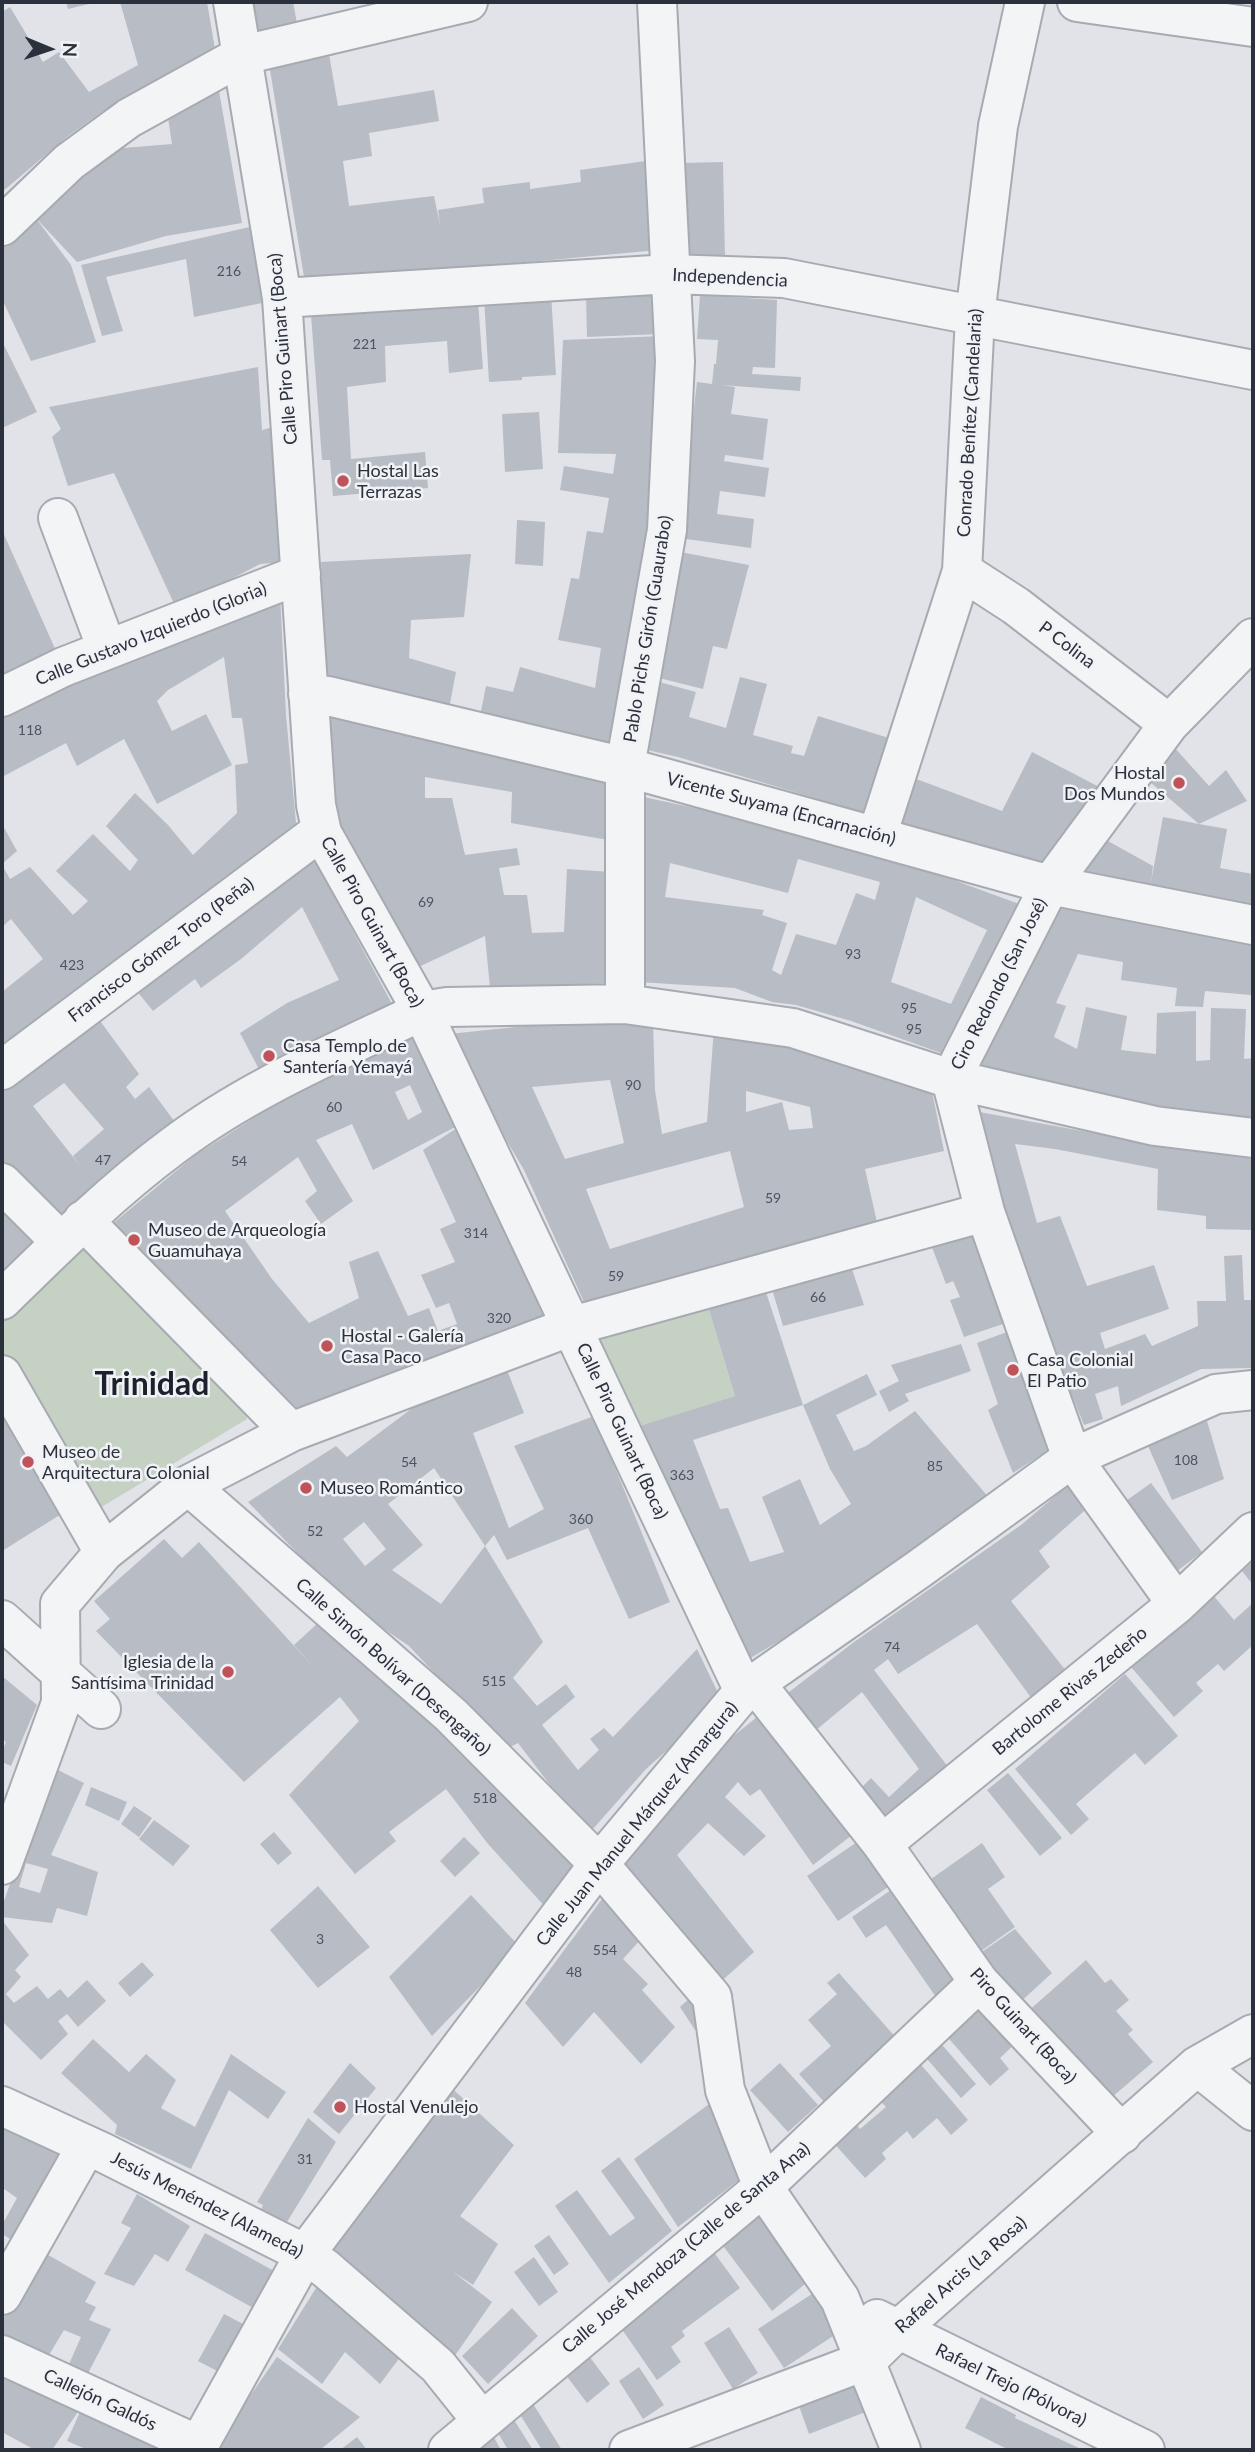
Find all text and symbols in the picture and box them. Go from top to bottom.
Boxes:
north arrow [14,14,84,84]
text: N [59,42,82,57]
street label: Calle Piro Guinart (Boca) [264,252,302,446]
house number: 216 [217,263,241,279]
street label: Independencia [672,264,788,292]
street label: Conrado Benítez (Candelaria) [953,308,987,538]
house number: 221 [353,336,377,352]
place label: Hostal Las Terrazas [357,460,439,503]
marker: Hostal Las Terrazas [335,473,351,489]
street label: Pablo Pichs Girón (Guaurabo) [619,514,677,744]
street label: Calle Gustavo Izquierdo (Gloria) [32,578,270,690]
street label: P Colina [1035,617,1099,673]
house number: 118 [18,722,42,738]
place label: Hostal Dos Mundos [1064,762,1165,804]
street label: Vicente Suyama (Encarnación) [664,768,898,850]
marker: Hostal Dos Mundos [1171,775,1187,791]
street label: Calle Piro Guinart (Boca) [316,833,428,1011]
street label: Francisco Gómez Toro (Peña) [64,873,258,1027]
house number: 69 [418,894,434,910]
street label: Ciro Redondo (San José) [946,894,1052,1074]
house number: 93 [845,946,861,962]
house number: 423 [60,957,84,973]
house number: 95 [901,1000,917,1016]
house number: 95 [906,1021,922,1037]
place label: Casa Templo de Santería Yemayá [283,1035,412,1078]
marker: Casa Templo de Santería Yemayá [261,1048,277,1064]
house number: 90 [625,1077,641,1093]
house number: 60 [326,1099,342,1115]
house number: 47 [95,1152,111,1168]
house number: 54 [231,1153,247,1169]
house number: 59 [765,1190,781,1206]
place label: Museo de Arqueología Guamuhaya [148,1219,326,1262]
house number: 314 [464,1225,488,1241]
marker: Museo de Arqueología Guamuhaya [126,1232,142,1248]
house number: 59 [608,1268,624,1284]
house number: 66 [810,1289,826,1305]
house number: 320 [487,1310,511,1326]
place label: Hostal - Galería Casa Paco [341,1325,464,1368]
marker: Hostal - Galería Casa Paco [319,1338,335,1354]
street label: Calle Piro Guinart (Boca) [572,1339,672,1523]
place label: Casa Colonial El Patio [1027,1349,1133,1392]
marker: Casa Colonial El Patio [1005,1362,1021,1378]
district label: Trinidad [95,1366,209,1404]
place label: Museo de Arquitectura Colonial [42,1441,210,1484]
house number: 108 [1174,1452,1198,1468]
marker: Museo de Arquitectura Colonial [20,1454,36,1470]
house number: 54 [401,1454,417,1470]
house number: 85 [927,1458,943,1474]
house number: 363 [670,1467,694,1483]
place label: Museo Romántico [320,1477,463,1499]
marker: Museo Romántico [298,1480,314,1496]
house number: 360 [569,1511,593,1527]
house number: 52 [307,1523,323,1539]
street label: Calle Simón Bolívar (Desengaño) [291,1574,495,1760]
street label: Bartolome Rivas Zedeño [988,1622,1152,1760]
house number: 74 [884,1639,900,1655]
place label: Iglesia de la Santísima Trinidad [71,1651,214,1694]
marker: Iglesia de la Santísima Trinidad [220,1664,236,1680]
house number: 515 [482,1673,506,1689]
street label: Calle Juan Manuel Márquez (Amargura) [531,1697,743,1951]
house number: 518 [473,1790,497,1806]
house number: 3 [316,1931,324,1947]
house number: 554 [593,1942,617,1958]
house number: 48 [566,1964,582,1980]
street label: Piro Guinart (Boca) [965,1964,1081,2088]
place label: Hostal Venulejo [354,2096,478,2118]
marker: Hostal Venulejo [332,2099,348,2115]
street label: Calle José Mendoza (Calle de Santa Ana) [558,2138,814,2358]
street label: Jesús Menéndez (Alameda) [107,2147,307,2263]
house number: 31 [297,2151,313,2167]
street label: Rafael Arcis (La Rosa) [891,2212,1031,2338]
street label: Rafael Trejo (Pólvora) [932,2339,1090,2431]
street label: Callejón Galdós [40,2364,160,2436]

